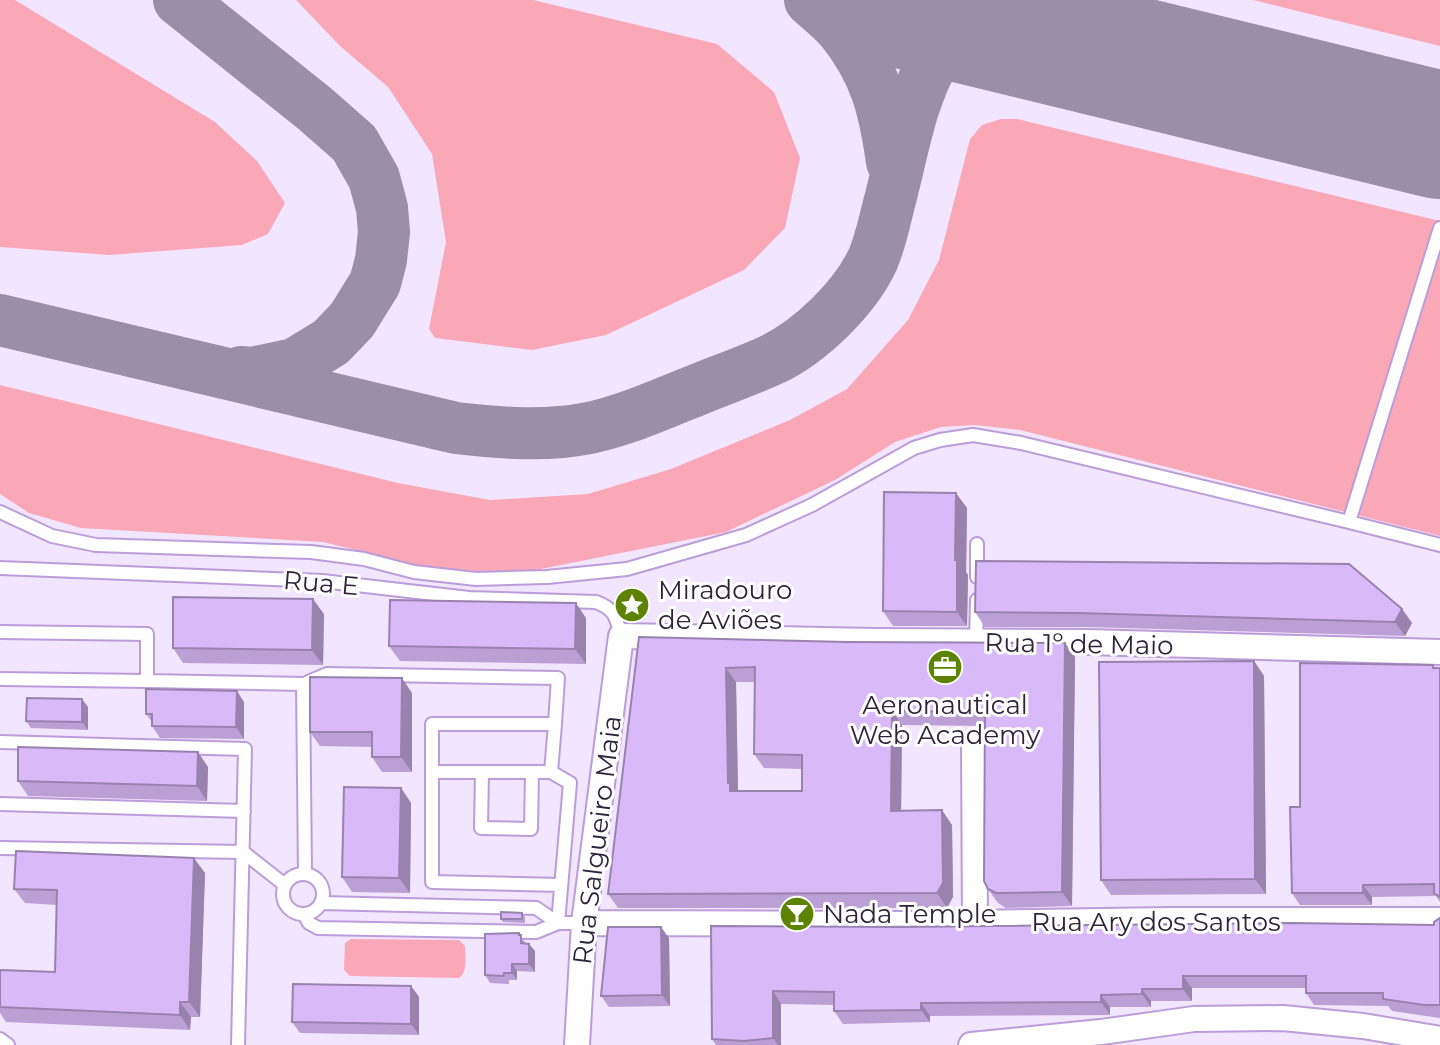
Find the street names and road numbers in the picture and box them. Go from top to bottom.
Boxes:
street label: Rua E [282,564,360,602]
street label: Rua 1º de Maio [984,626,1174,662]
street label: Rua Salgueiro Maia [566,714,628,966]
street label: Rua Ary dos Santos [1031,906,1281,938]

